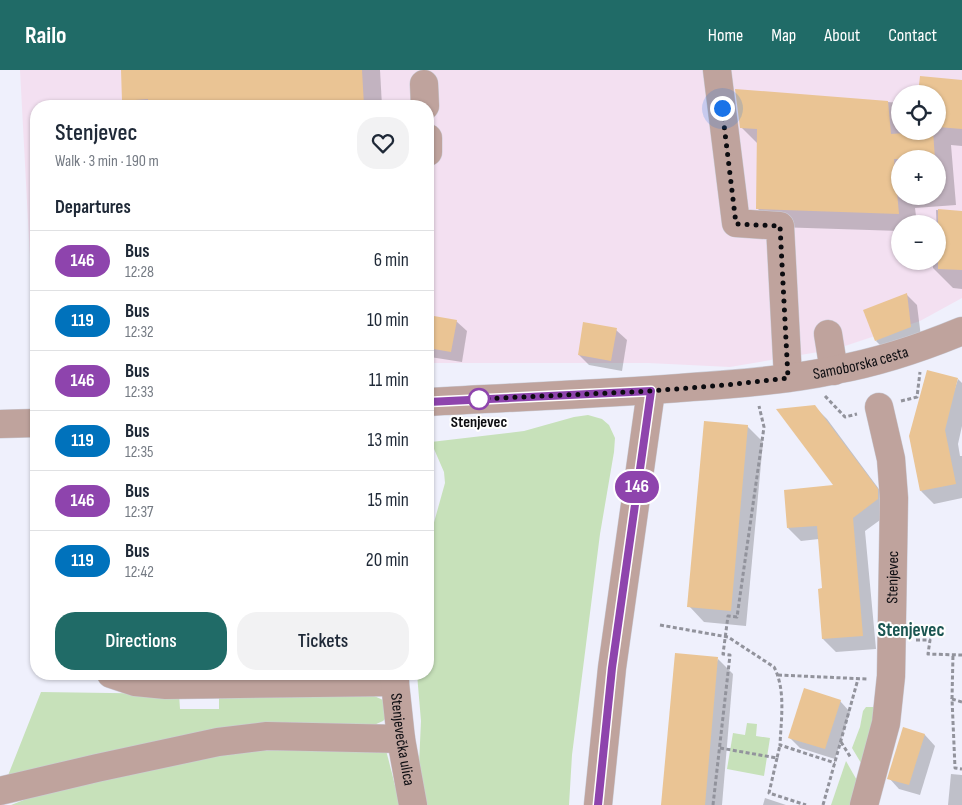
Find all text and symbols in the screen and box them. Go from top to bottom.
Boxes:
text: Railo [25,21,67,50]
text: Home [708,25,743,46]
text: Map [771,25,796,46]
text: About [824,25,860,46]
text: Contact [888,25,937,46]
map controls [891,85,946,270]
button: locate [891,85,946,140]
your location [710,96,735,121]
button: heart [357,117,409,169]
text: Stenjevec [55,118,138,147]
button: + [891,150,946,205]
text: Walk · 3 min · 190 m [55,152,159,171]
text: Departures [55,196,131,219]
button: − [891,215,946,270]
text: Bus [125,240,150,263]
text: 6 min [374,249,409,272]
text: 146 [70,250,95,271]
text: 12:28 [125,263,154,282]
text: Bus [125,300,150,323]
text: 10 min [367,309,409,332]
text: 119 [71,310,94,331]
text: 12:32 [125,323,154,342]
street label: Samoborska cesta [811,342,911,384]
text: Bus [125,360,150,383]
text: 11 min [369,369,409,392]
text: 146 [70,370,95,391]
text: 12:33 [125,383,154,402]
marker: Stenjevec [468,388,490,410]
place label: Stenjevec [451,413,507,432]
text: Bus [125,420,150,443]
text: 13 min [368,429,409,452]
text: 119 [71,430,94,451]
text: 12:35 [125,443,154,462]
line badge: 146 [608,471,666,503]
text: 146 [625,476,649,497]
text: Bus [125,480,150,503]
text: 15 min [368,489,409,512]
text: 146 [70,490,95,511]
text: 12:37 [125,503,154,522]
text: Bus [125,540,150,563]
text: 20 min [366,549,409,572]
text: 119 [71,550,94,571]
street label: Stenjevec [883,550,903,604]
text: 12:42 [125,563,154,582]
button: Directions [55,612,227,670]
button: Tickets [237,612,409,670]
district label: Stenjevec [877,619,945,642]
street label: Stenjevečka ulica [387,692,419,787]

